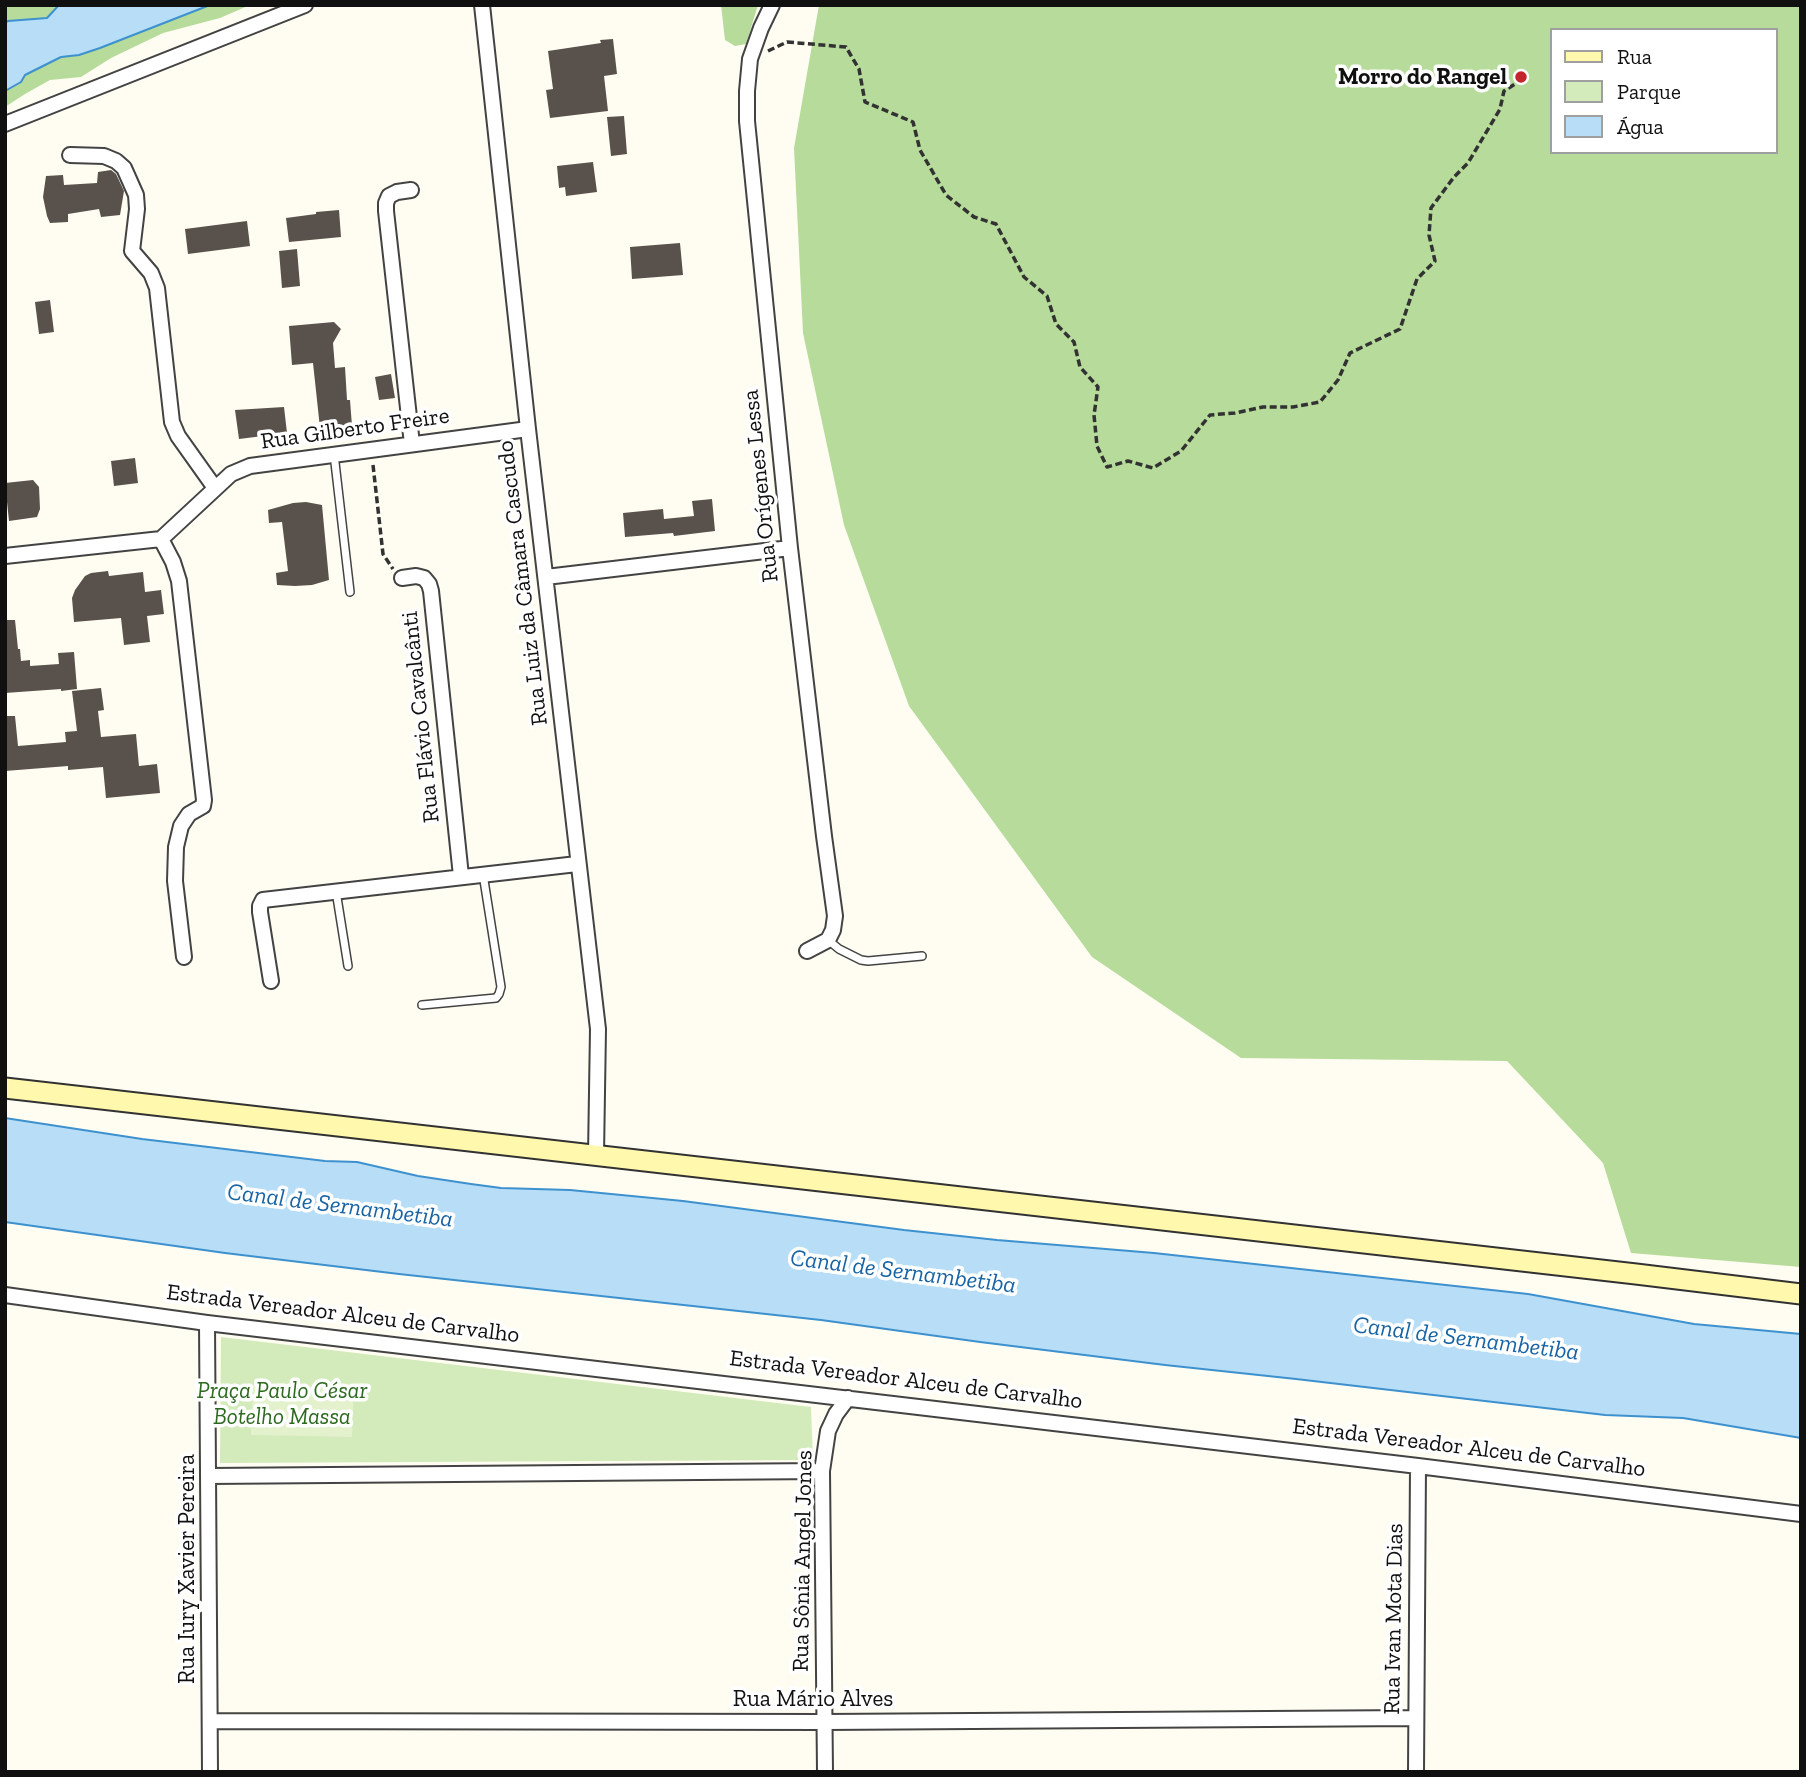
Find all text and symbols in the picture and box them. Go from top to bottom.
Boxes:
legend [1550,28,1778,154]
text: Rua [1617,44,1652,69]
place label: Morro do Rangel [1338,63,1507,91]
marker: Morro do Rangel [1513,69,1529,85]
text: Parque [1617,79,1681,104]
text: Água [1617,114,1664,139]
street label: Rua Orígenes Lessa [737,388,785,584]
street label: Rua Gilberto Freire [259,402,451,456]
street label: Rua Luiz da Câmara Cascudo [492,439,554,727]
street label: Rua Flávio Cavalcânti [396,610,446,824]
water label: Canal de Sernambetiba [226,1178,454,1234]
water label: Canal de Sernambetiba [789,1244,1017,1300]
street label: Estrada Vereador Alceu de Carvalho [165,1279,521,1349]
water label: Canal de Sernambetiba [1352,1311,1580,1367]
street label: Estrada Vereador Alceu de Carvalho [728,1345,1084,1415]
park label: Praça Paulo César Botelho Massa [197,1377,367,1431]
street label: Estrada Vereador Alceu de Carvalho [1291,1413,1647,1483]
street label: Rua Sônia Angel Jones [787,1450,819,1672]
street label: Rua Iury Xavier Pereira [173,1454,201,1684]
street label: Rua Ivan Mota Dias [1379,1523,1409,1715]
street label: Rua Mário Alves [733,1685,893,1713]

